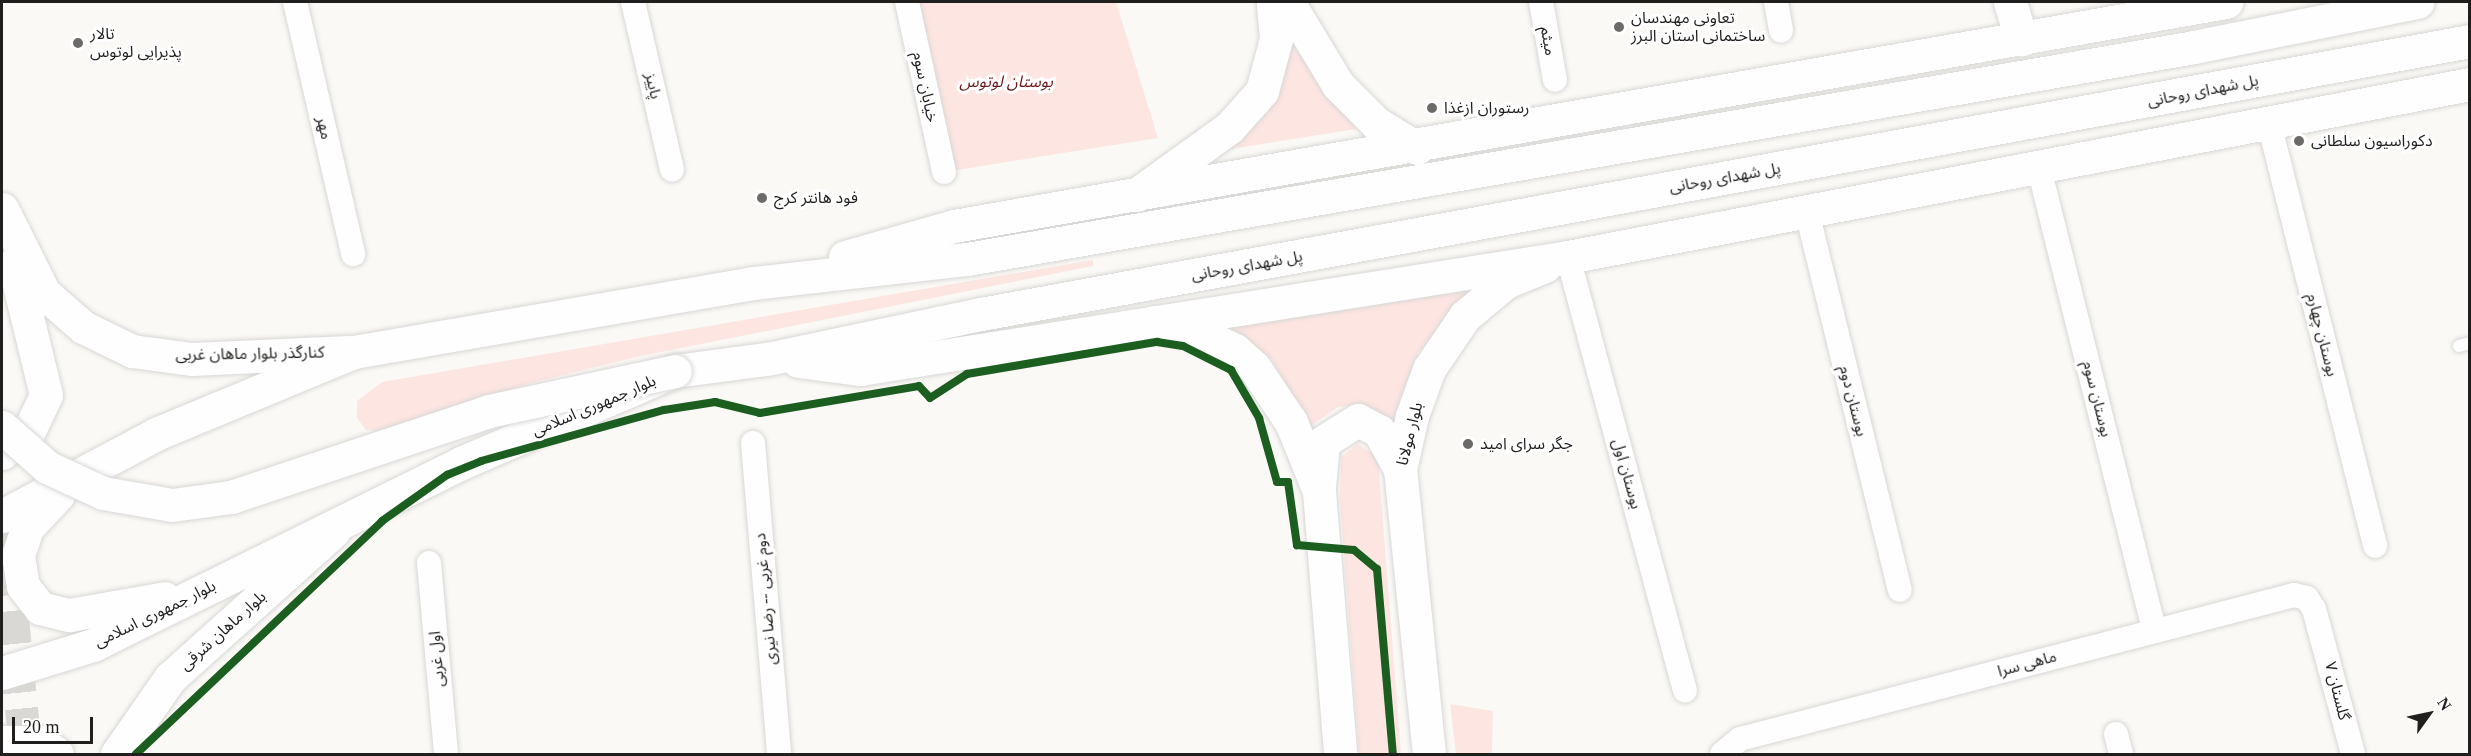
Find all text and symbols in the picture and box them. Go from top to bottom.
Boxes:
place label: تعاونی مهندسان ساختمانی استان البرز [1631,8,1765,46]
marker: تعاونی مهندسان ساختمانی استان البرز [1612,20,1626,34]
place label: تالار پذیرایی لوتوس [90,24,182,62]
street label: میثم [1536,25,1560,57]
marker: تالار پذیرایی لوتوس [71,36,85,50]
street label: خیابان سوم [908,50,942,124]
street label: پاییز [641,71,665,101]
street label: پل شهدای روحانی [2146,71,2260,111]
park label: بوستان لوتوس [959,72,1053,92]
place label: رستوران ازغذا [1444,98,1529,118]
marker: رستوران ازغذا [1425,101,1439,115]
street label: مهر [312,115,336,141]
place label: دکوراسیون سلطانی [2311,131,2433,151]
marker: دکوراسیون سلطانی [2292,134,2306,148]
street label: پل شهدای روحانی [1668,159,1782,197]
place label: فود هانتر کرج [774,188,858,208]
marker: فود هانتر کرج [755,191,769,205]
street label: پل شهدای روحانی [1190,247,1304,285]
street label: بوستان چهارم [2302,291,2342,379]
street label: کنارگذر بلوار ماهان غربی [175,343,325,365]
street label: بوستان سوم [2078,359,2116,439]
street label: بوستان دوم [1835,363,1871,439]
street label: بلوار جمهوری اسلامی [529,371,659,441]
street label: بلوار مولانا [1393,400,1427,468]
place label: جگر سرای امید [1480,434,1573,454]
marker: جگر سرای امید [1461,437,1475,451]
street label: بوستان اول [1608,437,1646,511]
street label: دوم غربی -- رضا نیری [751,532,781,666]
street label: بلوار جمهوری اسلامی [91,576,219,652]
street label: بلوار ماهان شرقی [176,587,270,675]
street label: اول غربی [425,630,449,688]
street label: ماهی سرا [1995,647,2059,681]
street label: گلستان ۷ [2320,660,2354,722]
north arrow [2399,684,2459,744]
text: N [2434,694,2455,713]
scale bar [15,705,96,743]
text: 20 m [23,717,60,737]

